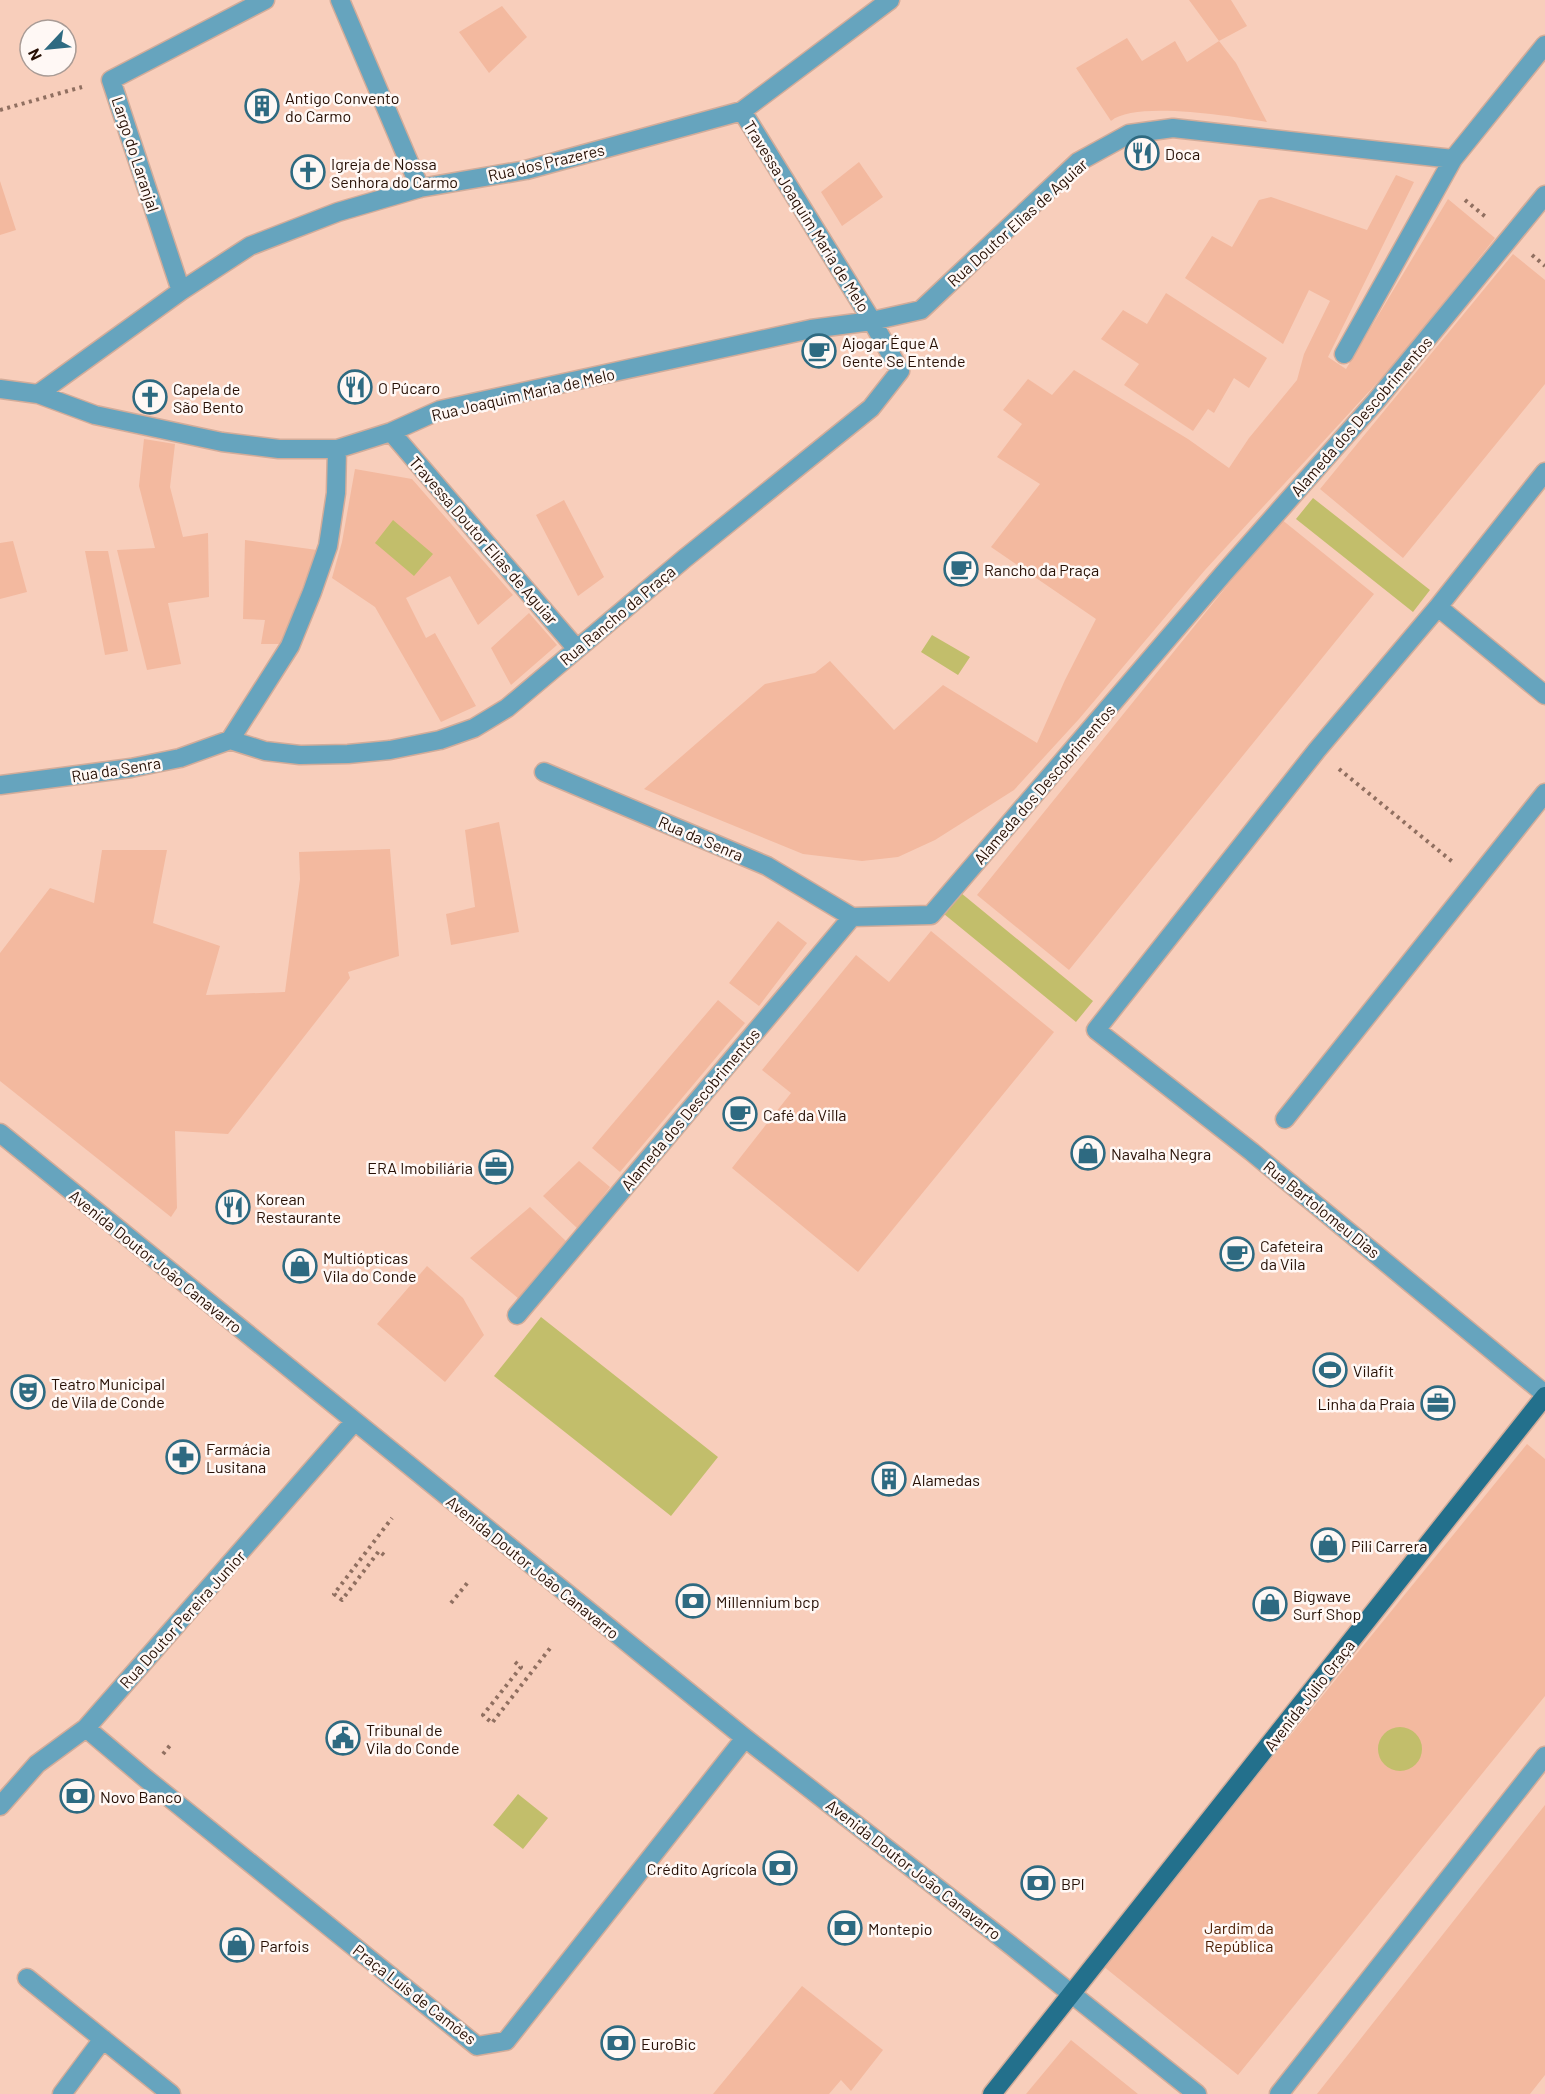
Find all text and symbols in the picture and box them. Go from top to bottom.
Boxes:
north arrow [18,18,78,78]
text: N [23,46,45,64]
building icon: Antigo Convento do Carmo [244,88,280,124]
place label: Antigo Convento do Carmo [285,88,399,125]
street label: Largo do Laranjal [108,94,164,214]
street label: Travessa Joaquim Maria de Melo [740,117,874,315]
restaurant icon: Doca [1124,135,1160,171]
street label: Rua dos Prazeres [486,139,606,185]
place label: Doca [1165,144,1200,163]
church icon: Igreja de Nossa Senhora do Carmo [290,154,326,190]
place label: Igreja de Nossa Senhora do Carmo [331,154,458,191]
street label: Rua Doutor Elias de Aguiar [943,154,1091,290]
street label: Alameda dos Descobrimentos [1286,332,1436,500]
cafe icon: Ajogar Éque A Gente Se Entende [801,333,837,369]
place label: Ajogar Éque A Gente Se Entende [842,333,966,370]
street label: Rua Joaquim Maria de Melo [430,364,616,424]
restaurant icon: O Púcaro [337,369,373,405]
place label: O Púcaro [378,378,440,397]
church icon: Capela de São Bento [132,379,168,415]
place label: Capela de São Bento [173,379,244,416]
street label: Travessa Doutor Elias de Aguiar [406,452,562,628]
cafe icon: Rancho da Praça [943,551,979,587]
place label: Rancho da Praça [984,560,1099,579]
street label: Rua Rancho da Praça [555,561,679,669]
street label: Alameda dos Descobrimentos [969,700,1119,868]
street label: Rua da Senra [70,753,162,785]
street label: Rua da Senra [656,812,746,864]
street label: Alameda dos Descobrimentos [617,1024,763,1194]
cafe icon: Café da Villa [722,1096,758,1132]
place label: Café da Villa [763,1105,847,1124]
shop icon: Navalha Negra [1070,1135,1106,1171]
place label: Navalha Negra [1111,1144,1211,1163]
office icon: ERA Imobiliária [478,1149,514,1185]
street label: Rua Bartolomeu Dias [1260,1156,1384,1262]
place label: ERA Imobiliária [367,1158,473,1177]
street label: Avenida Doutor João Canavarro [66,1185,246,1337]
restaurant icon: Korean Restaurante [215,1189,251,1225]
place label: Korean Restaurante [256,1189,341,1226]
cafe icon: Cafeteira da Vila [1219,1236,1255,1272]
place label: Cafeteira da Vila [1260,1236,1323,1273]
shop icon: Multiópticas Vila do Conde [282,1248,318,1284]
place label: Multiópticas Vila do Conde [323,1248,416,1285]
sports icon: Vilafit [1312,1352,1348,1388]
place label: Vilafit [1353,1361,1394,1380]
theatre icon: Teatro Municipal de Vila de Conde [10,1374,46,1410]
place label: Teatro Municipal de Vila de Conde [51,1374,165,1411]
office icon: Linha da Praia [1420,1385,1456,1421]
place label: Linha da Praia [1317,1394,1415,1413]
pharmacy icon: Farmácia Lusitana [165,1439,201,1475]
place label: Farmácia Lusitana [206,1439,270,1476]
building icon: Alamedas [871,1461,907,1497]
place label: Alamedas [912,1470,980,1489]
street label: Avenida Doutor João Canavarro [443,1491,623,1643]
shop icon: Pili Carrera [1310,1527,1346,1563]
place label: Pili Carrera [1351,1536,1427,1555]
street label: Rua Doutor Pereira Junior [115,1546,249,1692]
bank icon: Millennium bcp [675,1583,711,1619]
shop icon: Bigwave Surf Shop [1252,1586,1288,1622]
place label: Bigwave Surf Shop [1293,1586,1361,1623]
place label: Millennium bcp [716,1592,820,1611]
street label: Avenida Júlio Graça [1260,1636,1358,1754]
public building icon: Tribunal de Vila do Conde [325,1720,361,1756]
place label: Tribunal de Vila do Conde [366,1720,459,1757]
bank icon: Novo Banco [59,1778,95,1814]
place label: Novo Banco [100,1787,182,1806]
street label: Avenida Doutor João Canavarro [823,1795,1005,1943]
bank icon: Crédito Agrícola [762,1850,798,1886]
place label: Crédito Agrícola [647,1859,757,1878]
bank icon: BPI [1020,1865,1056,1901]
place label: BPI [1061,1874,1085,1893]
bank icon: Montepio [827,1910,863,1946]
park label: Jardim da República [1204,1918,1274,1955]
place label: Montepio [868,1919,933,1938]
shop icon: Parfois [219,1927,255,1963]
place label: Parfois [260,1936,309,1955]
street label: Praça Luís de Camões [350,1940,480,2048]
bank icon: EuroBic [600,2025,636,2061]
place label: EuroBic [641,2034,696,2053]

